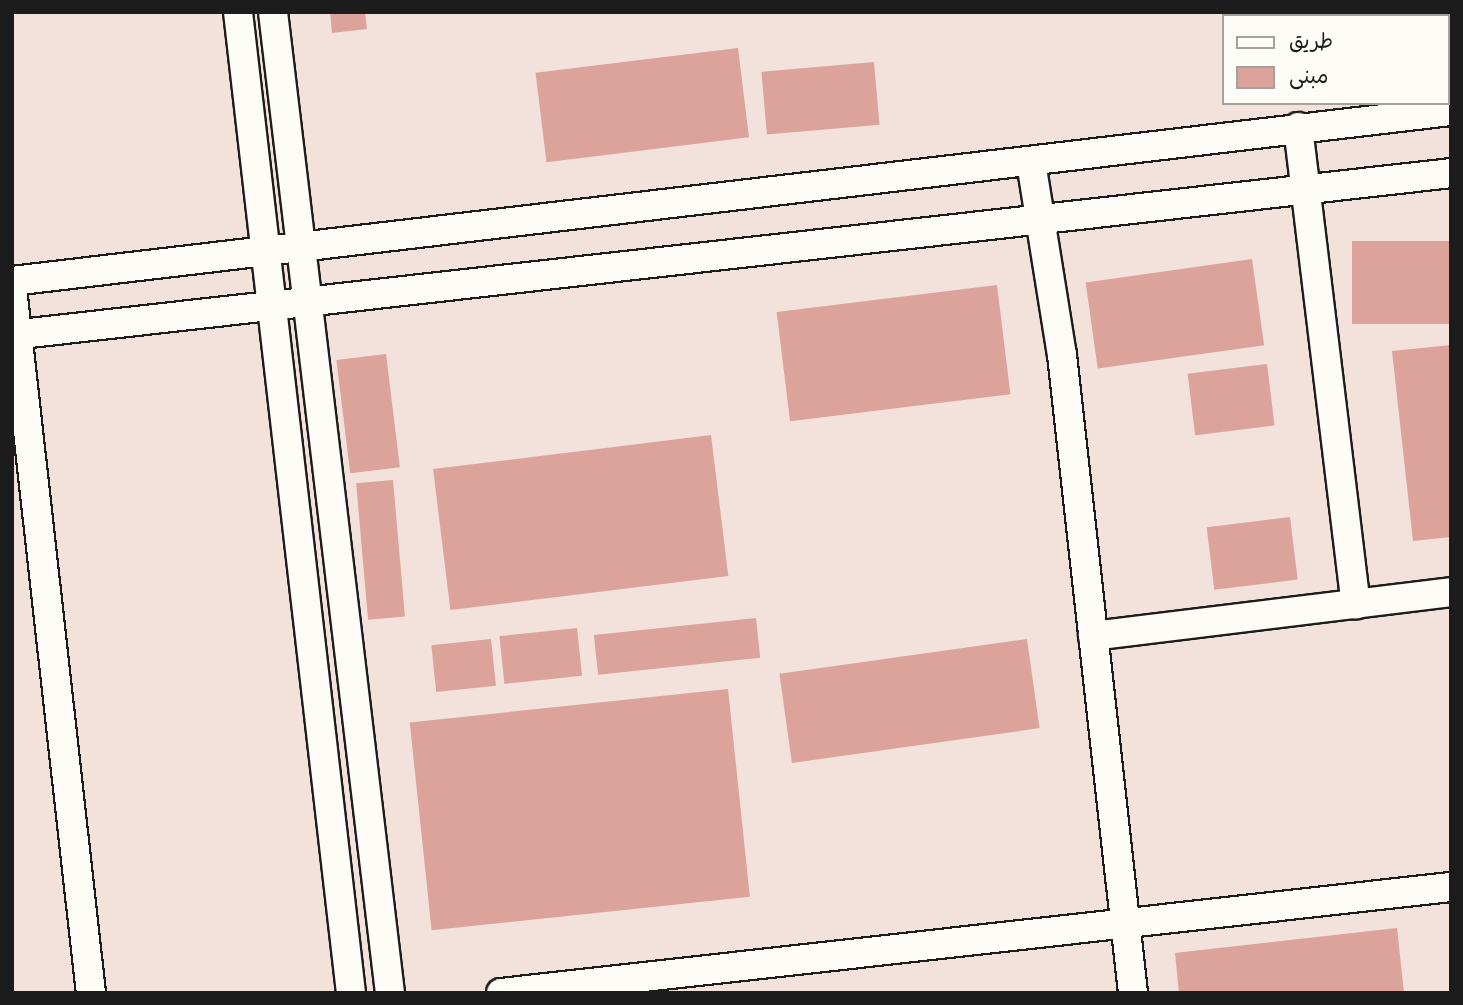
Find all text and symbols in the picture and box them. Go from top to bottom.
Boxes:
legend [1222,14,1449,105]
text: طريق [1289,29,1333,54]
text: مبنى [1289,64,1328,89]

